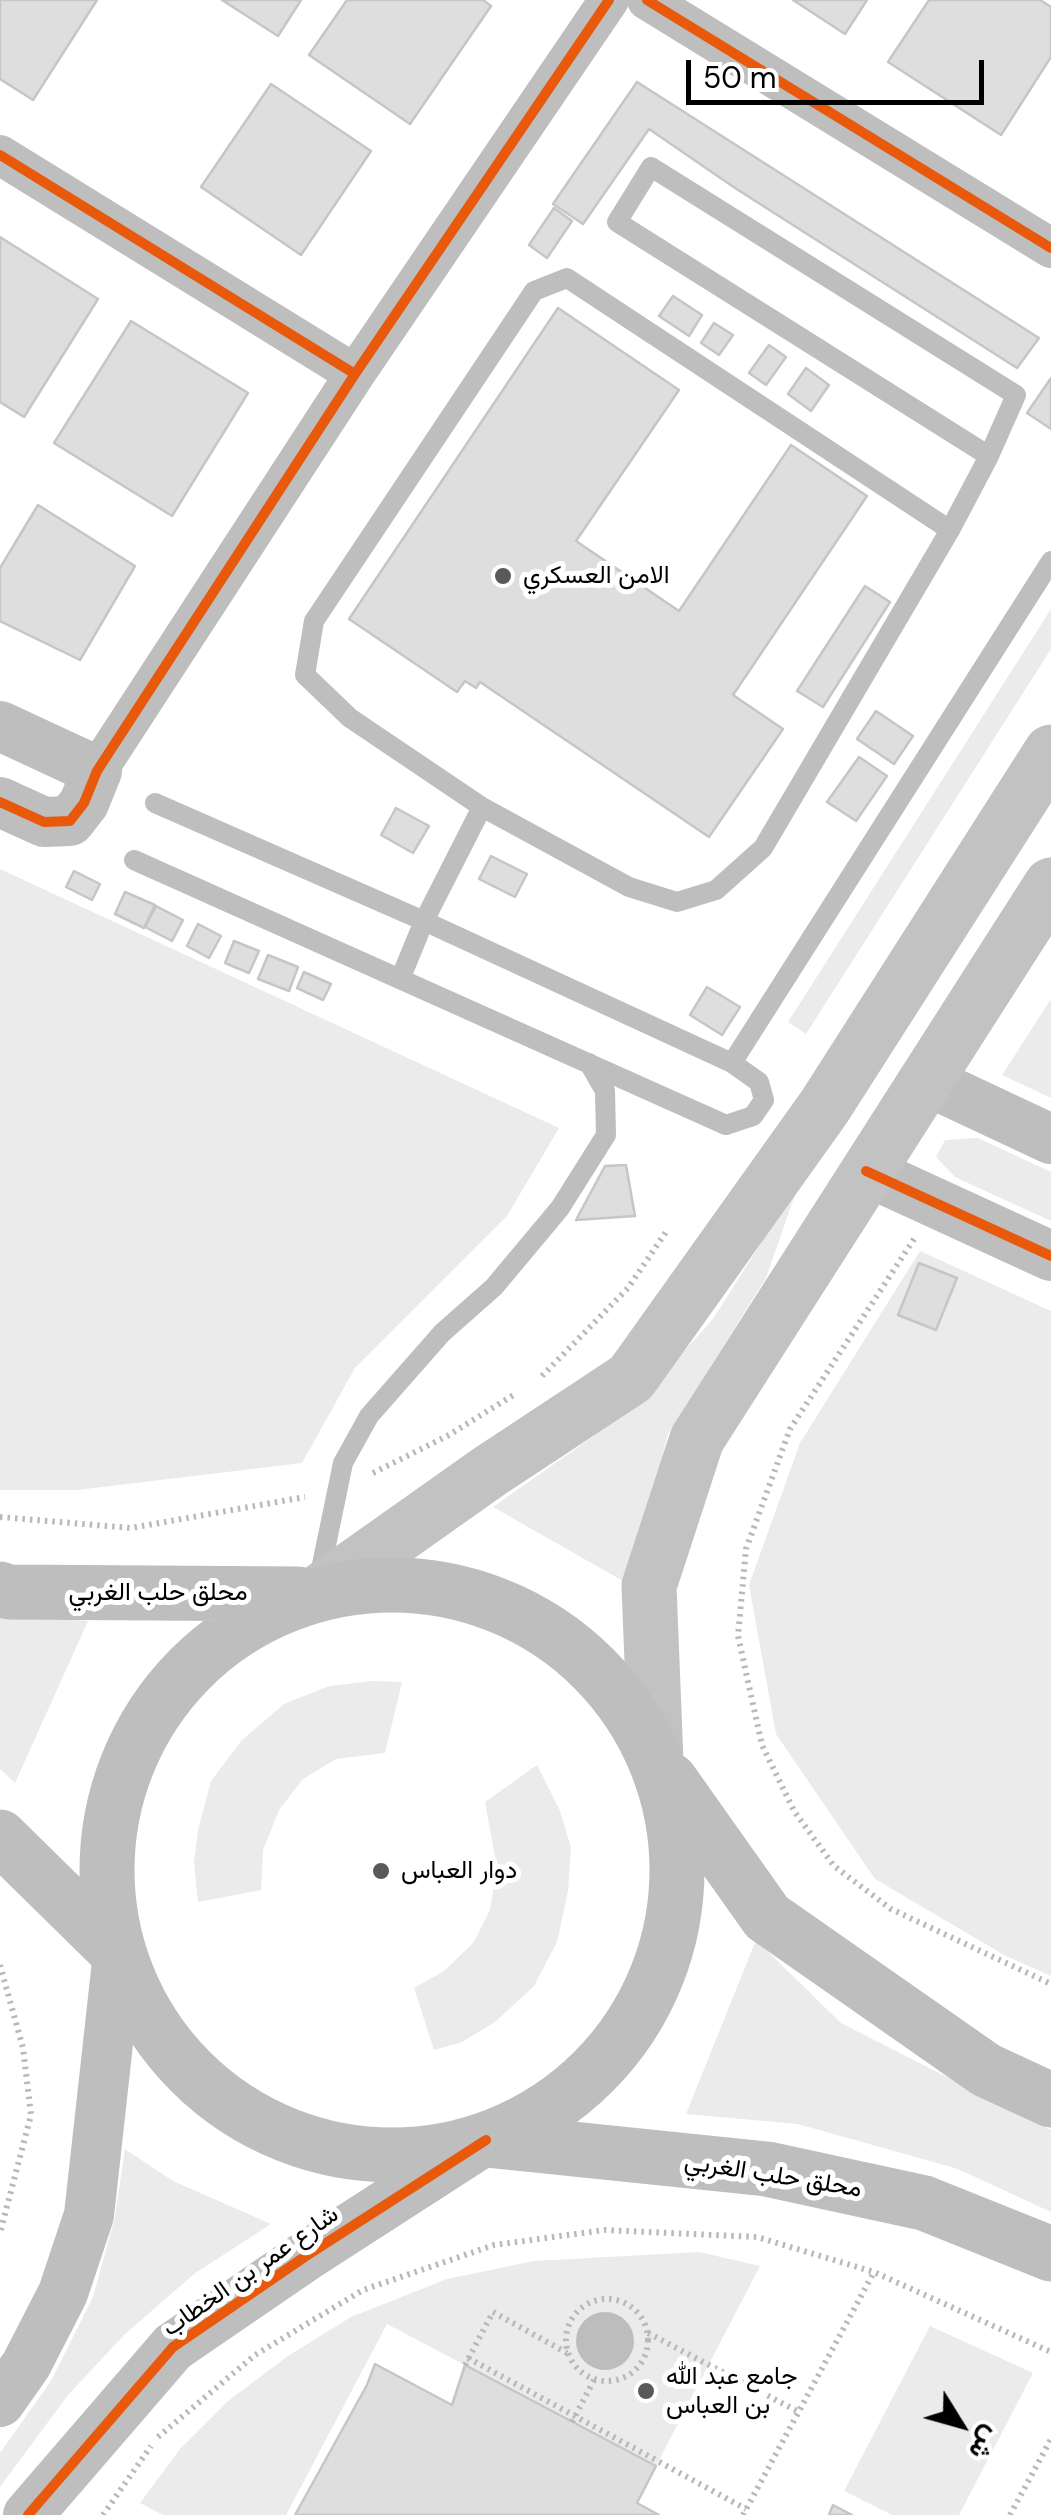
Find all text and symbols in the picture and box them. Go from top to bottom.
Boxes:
scale bar [691,40,988,102]
text: 50 m [703,58,777,97]
place label: الامن العسكري [523,561,669,591]
marker: الامن العسكري [492,565,514,587]
street label: محلق حلب الغربي [68,1578,248,1608]
place label: دوار العباس [401,1856,517,1886]
marker: دوار العباس [370,1860,392,1882]
street label: محلق حلب الغربي [682,2147,864,2205]
street label: شارع عمر بن الخطاب [157,2200,345,2344]
place label: جامع عبد الله بن العباس [666,2362,797,2421]
north arrow [911,2375,1011,2475]
marker: جامع عبد الله بن العباس [635,2380,657,2402]
text: ش [960,2419,1010,2468]

